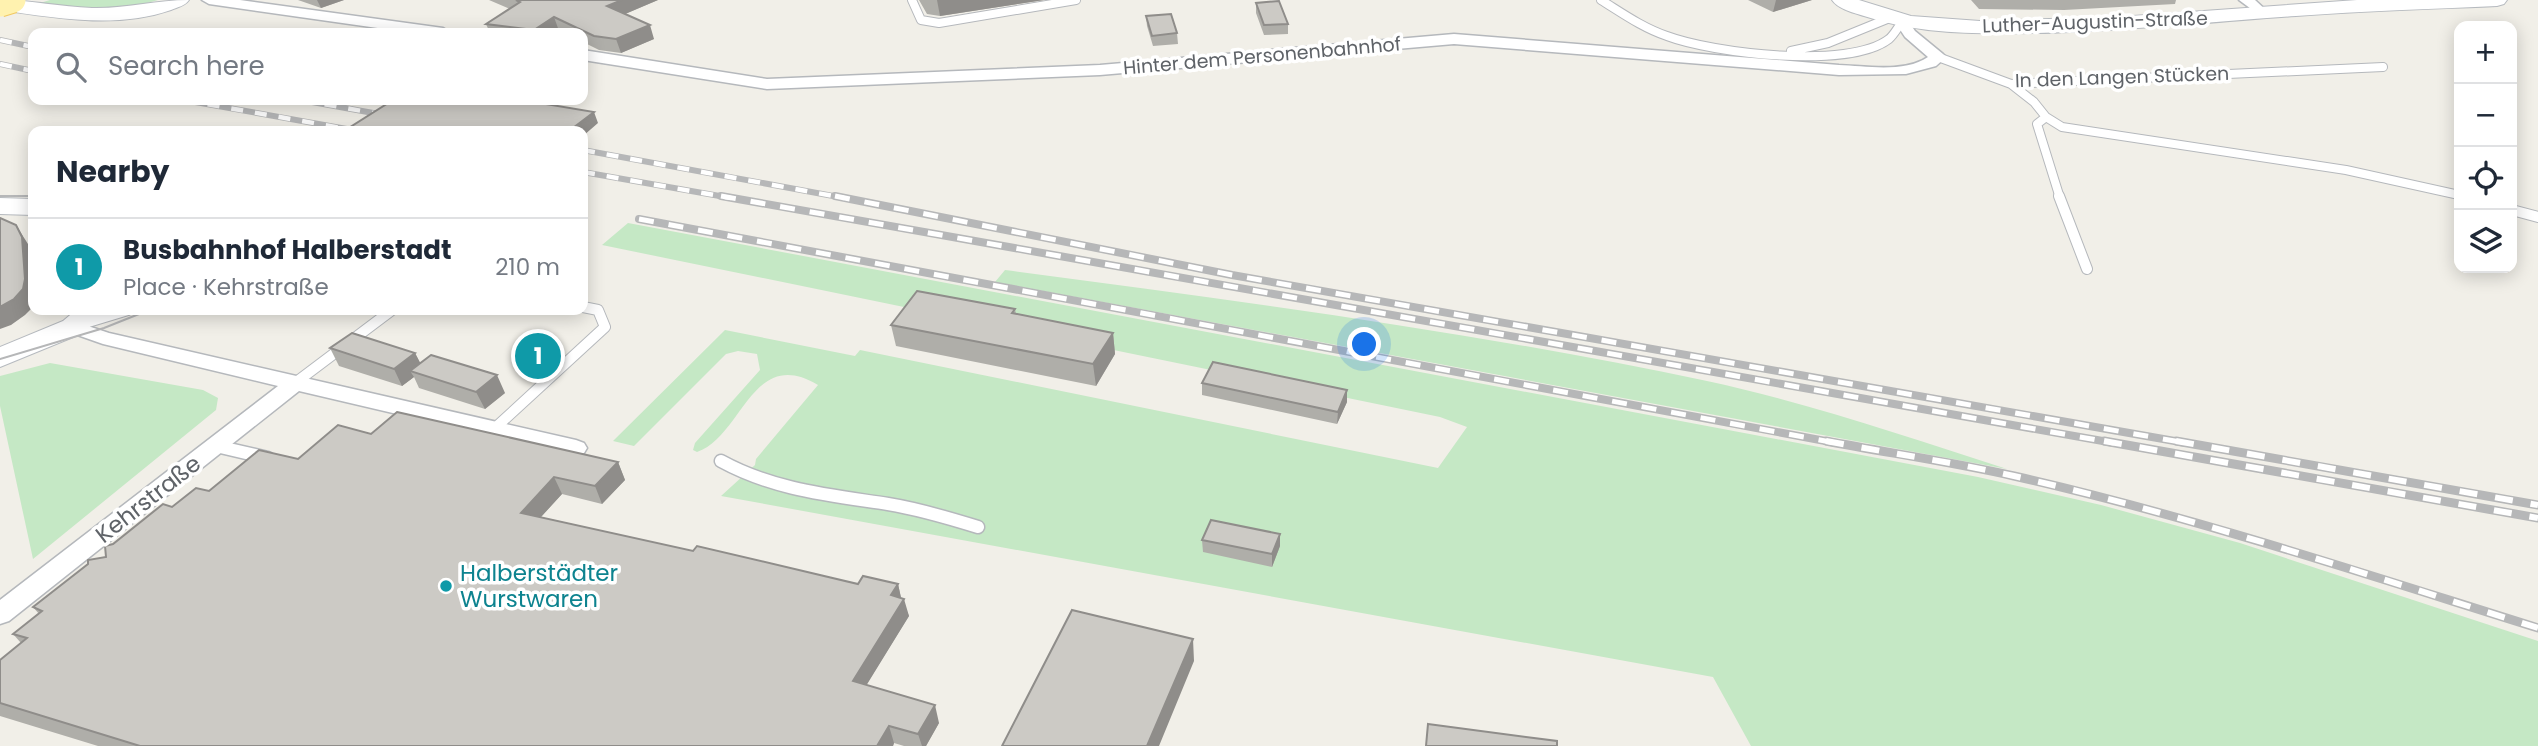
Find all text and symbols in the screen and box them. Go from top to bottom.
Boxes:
street label: Luther-Augustin-Straße [1982,5,2208,39]
map controls [2454,21,2517,273]
button: + [2454,21,2517,84]
search box [28,28,588,105]
street label: Hinter dem Personenbahnhof [1122,30,1402,82]
icon: search [52,48,90,86]
text: Search here [108,48,265,84]
street label: In den Langen Stücken [2014,60,2230,94]
button: − [2454,84,2517,147]
button: locate [2454,147,2517,210]
text: Nearby [56,150,170,193]
button: layers [2454,210,2517,273]
text: Busbahnhof Halberstadt [123,232,452,268]
text: 1 [75,251,83,283]
text: 210 m [495,251,560,283]
text: Place · Kehrstraße [123,271,329,303]
your location [1347,327,1381,361]
pin: 1 [515,330,561,382]
street label: Kehrstraße [89,448,207,550]
place label: Halberstädter Wurstwaren [460,557,618,615]
marker: Halberstädter Wurstwaren [438,578,454,594]

